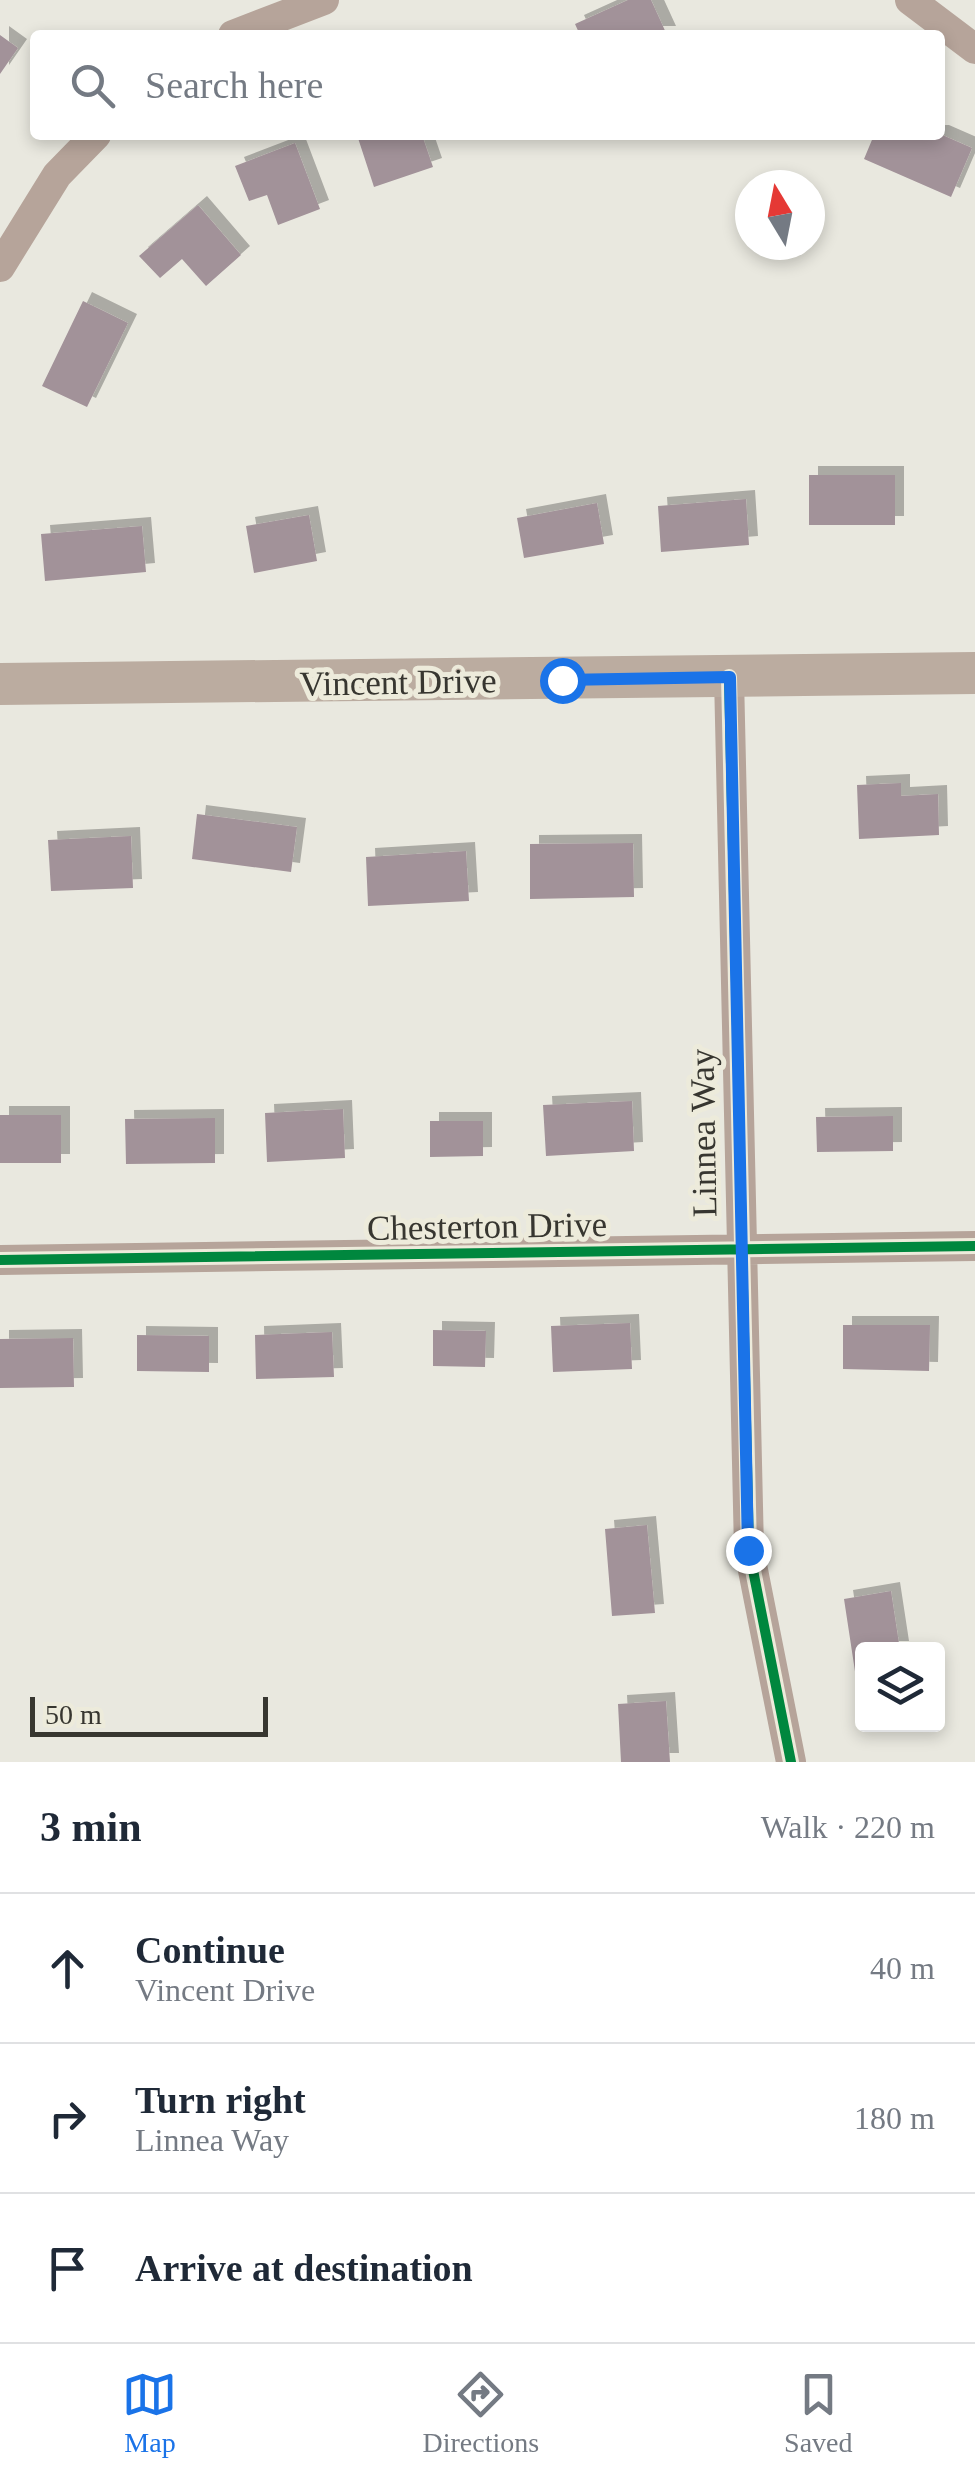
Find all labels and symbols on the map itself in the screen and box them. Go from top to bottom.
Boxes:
north arrow [735,170,825,260]
route start [540,658,586,704]
street label: Vincent Drive [299,661,497,704]
street label: Linnea Way [683,1048,724,1218]
street label: Chesterton Drive [367,1205,607,1248]
route end [726,1528,772,1574]
scale bar [30,1692,268,1736]

